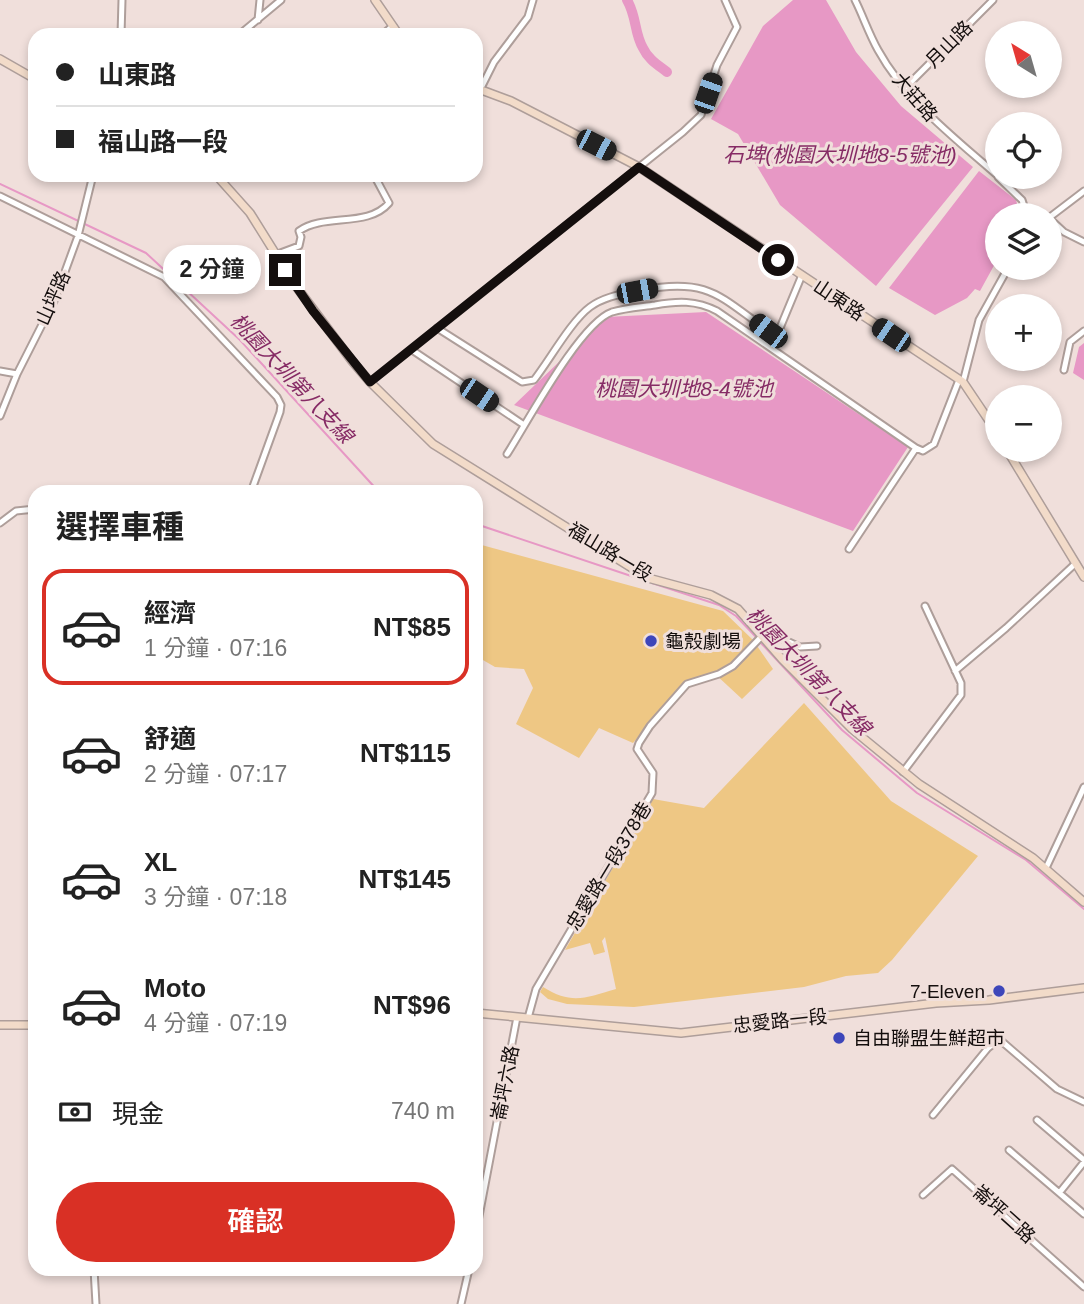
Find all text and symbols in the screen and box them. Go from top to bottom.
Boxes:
street label: 月山路 [921,16,977,72]
north arrow [985,21,1062,98]
map controls [985,21,1062,462]
text: 山東路 [98,60,176,90]
street label: 大莊路 [888,69,942,125]
car [692,70,725,116]
button: locate [985,112,1062,189]
car [573,126,620,164]
text: 福山路一段 [98,127,228,157]
water label: 石埤(桃園大圳地8-5號池) [723,143,957,166]
button: layers [985,203,1062,280]
route start [762,244,794,276]
callout: 2 分鐘 [162,246,260,294]
route end [269,254,301,286]
text: 2 分鐘 [179,256,245,282]
street label: 山坪路 [32,268,74,328]
street label: 山東路 [809,275,869,325]
car [615,277,660,305]
button: + [985,294,1062,371]
water label: 桃園大圳第八支線 [226,309,359,449]
car [745,310,792,352]
car [868,315,915,355]
car [456,375,503,415]
water label: 桃園大圳地8-4號池 [595,377,775,400]
button: − [985,385,1062,462]
text: 選擇車種 [56,509,184,545]
street label: 福山路一段 [564,519,656,585]
icon: car [60,596,123,659]
text: 經濟 [144,598,196,628]
water label: 桃園大圳第八支線 [742,603,877,741]
text: NT$85 [373,612,451,642]
place label: 龜殼劇場 [665,631,741,652]
marker: 龜殼劇場 [643,633,659,649]
text: 1 分鐘 · 07:16 [144,635,287,661]
icon: car [60,722,123,785]
text: 舒適 [144,724,196,754]
text: NT$115 [360,738,451,768]
text: 2 分鐘 · 07:17 [144,761,287,787]
street label: 忠愛路一段378巷 [562,798,656,934]
text: XL [144,847,177,877]
icon: car [60,848,123,911]
text: NT$145 [359,864,451,894]
text: 3 分鐘 · 07:18 [144,884,287,910]
text: Moto [144,973,206,1003]
icon: car [60,974,123,1037]
place label: 7-Eleven [910,981,985,1002]
marker: 7-Eleven [991,983,1007,999]
text: NT$96 [373,990,451,1020]
street label: 忠愛路一段 [732,1006,828,1036]
text: 4 分鐘 · 07:19 [144,1010,287,1036]
place label: 自由聯盟生鮮超市 [853,1028,1005,1049]
marker: 自由聯盟生鮮超市 [831,1030,847,1046]
street label: 崙坪六路 [487,1044,523,1122]
icon: cash [56,1093,94,1131]
text: 740 m [391,1098,455,1124]
text: 現金 [112,1099,164,1129]
street label: 崙坪二路 [969,1181,1039,1247]
button: 確認 [56,1182,455,1262]

